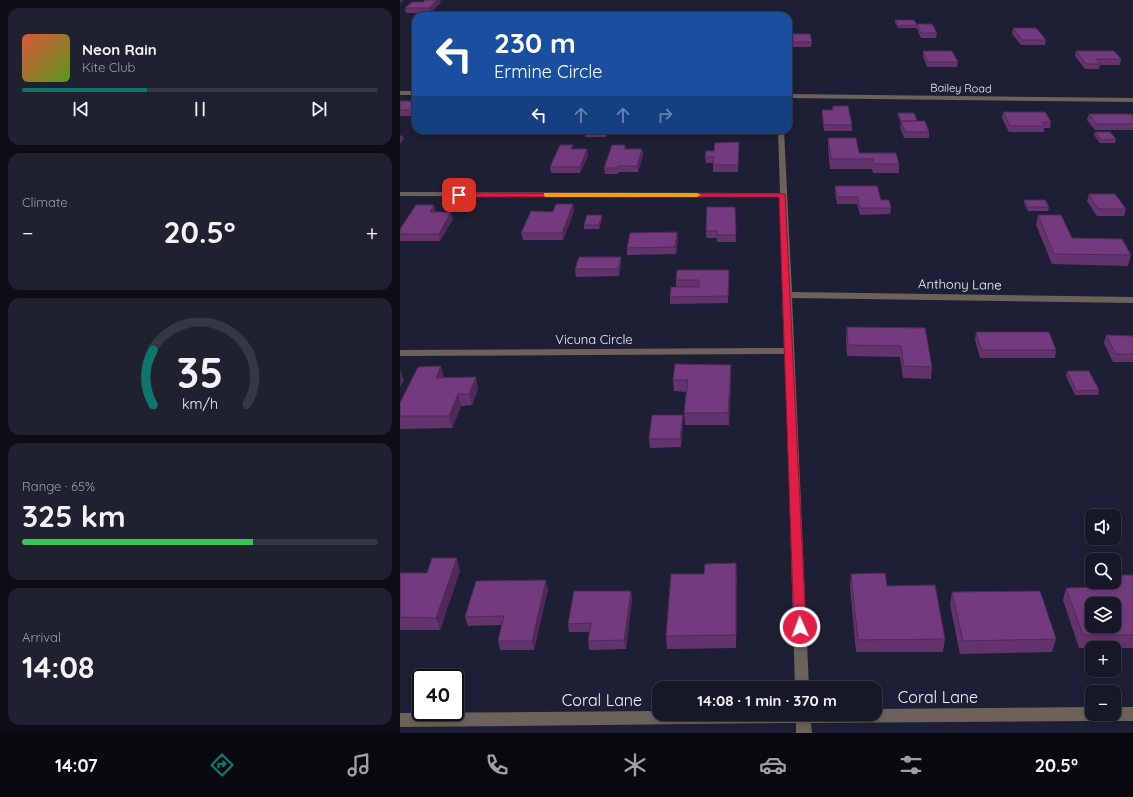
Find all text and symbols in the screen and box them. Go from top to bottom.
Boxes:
text: 230 m [494,25,576,60]
icon: left [428,28,480,80]
text: Neon Rain [82,40,157,59]
text: Kite Club [82,59,135,75]
text: Ermine Circle [494,60,603,83]
street label: Bailey Road [930,80,992,96]
icon: previous [70,98,92,120]
icon: pause [189,98,211,120]
icon: next [308,98,330,120]
icon: left [528,104,550,126]
icon: ahead [570,104,592,126]
icon: ahead [612,104,634,126]
icon: right [654,104,676,126]
pin [442,178,476,212]
icon: arrive [448,184,470,206]
text: Climate [22,194,68,210]
text: 20.5° [164,213,236,251]
text: − [22,219,33,247]
text: + [366,219,378,247]
street label: Anthony Lane [918,275,1002,293]
street label: Vicuna Circle [555,331,633,347]
text: 35 [177,345,223,397]
text: km/h [182,394,218,412]
text: Range · 65% [22,478,95,494]
text: 325 km [22,497,126,535]
map controls [1085,509,1121,721]
button: sound [1085,509,1121,545]
button: search [1085,553,1121,589]
button: layers [1085,597,1121,633]
position arrow [779,606,821,648]
text: Arrival [22,629,61,645]
button: + [1085,641,1121,677]
text: 14:08 [22,648,94,686]
speed limit sign: 40 [412,669,464,721]
button: − [1085,685,1121,721]
street label: Coral Lane [898,687,978,707]
street label: Coral Lane [562,690,642,710]
text: 14:08 · 1 min · 370 m [697,691,837,710]
icon: directions [208,751,236,779]
icon: music [345,751,373,779]
icon: phone [483,751,511,779]
icon: climate [621,751,649,779]
icon: car [759,751,787,779]
icon: filters [897,751,925,779]
text: 14:07 [55,754,98,777]
text: 20.5° [1035,754,1078,777]

